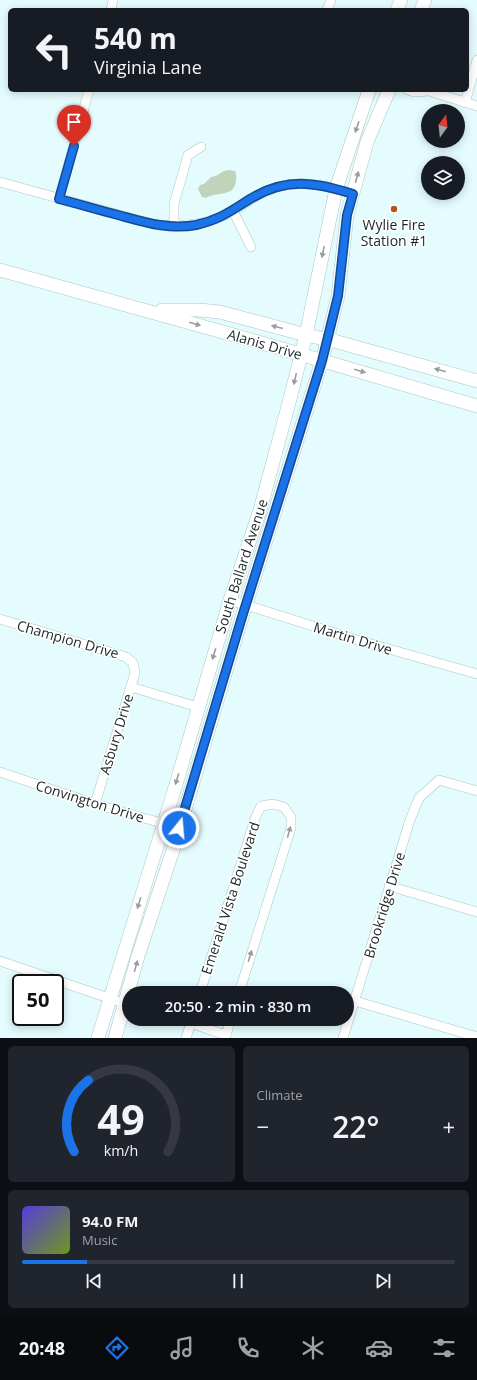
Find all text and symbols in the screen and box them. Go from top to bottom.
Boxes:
text: 540 m [94,19,177,57]
icon: left [28,24,80,76]
text: Virginia Lane [94,55,202,79]
north arrow [421,104,465,148]
map controls [421,104,465,200]
pin [57,105,91,146]
icon: arrive [63,111,85,133]
one-way arrow [353,121,359,133]
button: layers [421,156,465,200]
one-way arrow [354,171,360,183]
marker: Wylie Fire Station #1 [389,204,399,214]
place label: Wylie Fire Station #1 [361,215,427,250]
one-way arrow [320,246,326,258]
one-way arrow [190,321,202,327]
street label: Alanis Drive [225,324,305,364]
one-way arrow [270,324,283,330]
one-way arrow [433,367,445,373]
one-way arrow [354,368,366,374]
one-way arrow [292,373,298,385]
street label: South Ballard Avenue [210,496,272,636]
street label: Champion Drive [15,615,121,663]
street label: Martin Drive [311,617,395,659]
one-way arrow [211,648,217,660]
street label: Asbury Drive [95,691,137,777]
one-way arrow [174,773,180,785]
street label: Convington Drive [33,775,147,827]
position arrow [158,807,200,849]
street label: Emerald Vista Boulevard [196,819,264,977]
one-way arrow [286,825,292,837]
street label: Brookridge Drive [359,849,409,960]
one-way arrow [136,898,142,910]
one-way arrow [248,949,254,961]
one-way arrow [133,960,139,972]
speed limit sign: 50 [12,974,64,1026]
text: 20:50 · 2 min · 830 m [165,996,311,1016]
text: Climate [257,1086,302,1104]
text: 49 [97,1091,145,1147]
text: 22° [332,1106,379,1147]
text: − [257,1111,269,1141]
text: + [442,1111,455,1141]
text: km/h [104,1141,139,1160]
text: 94.0 FM [82,1211,138,1231]
text: Music [82,1231,117,1249]
icon: previous [83,1270,105,1292]
icon: pause [227,1270,249,1292]
icon: next [372,1270,394,1292]
icon: directions [103,1334,131,1362]
icon: music [168,1334,196,1362]
icon: phone [234,1334,262,1362]
icon: climate [299,1334,327,1362]
icon: car [365,1334,393,1362]
icon: filters [430,1334,458,1362]
text: 20:48 [19,1336,65,1360]

